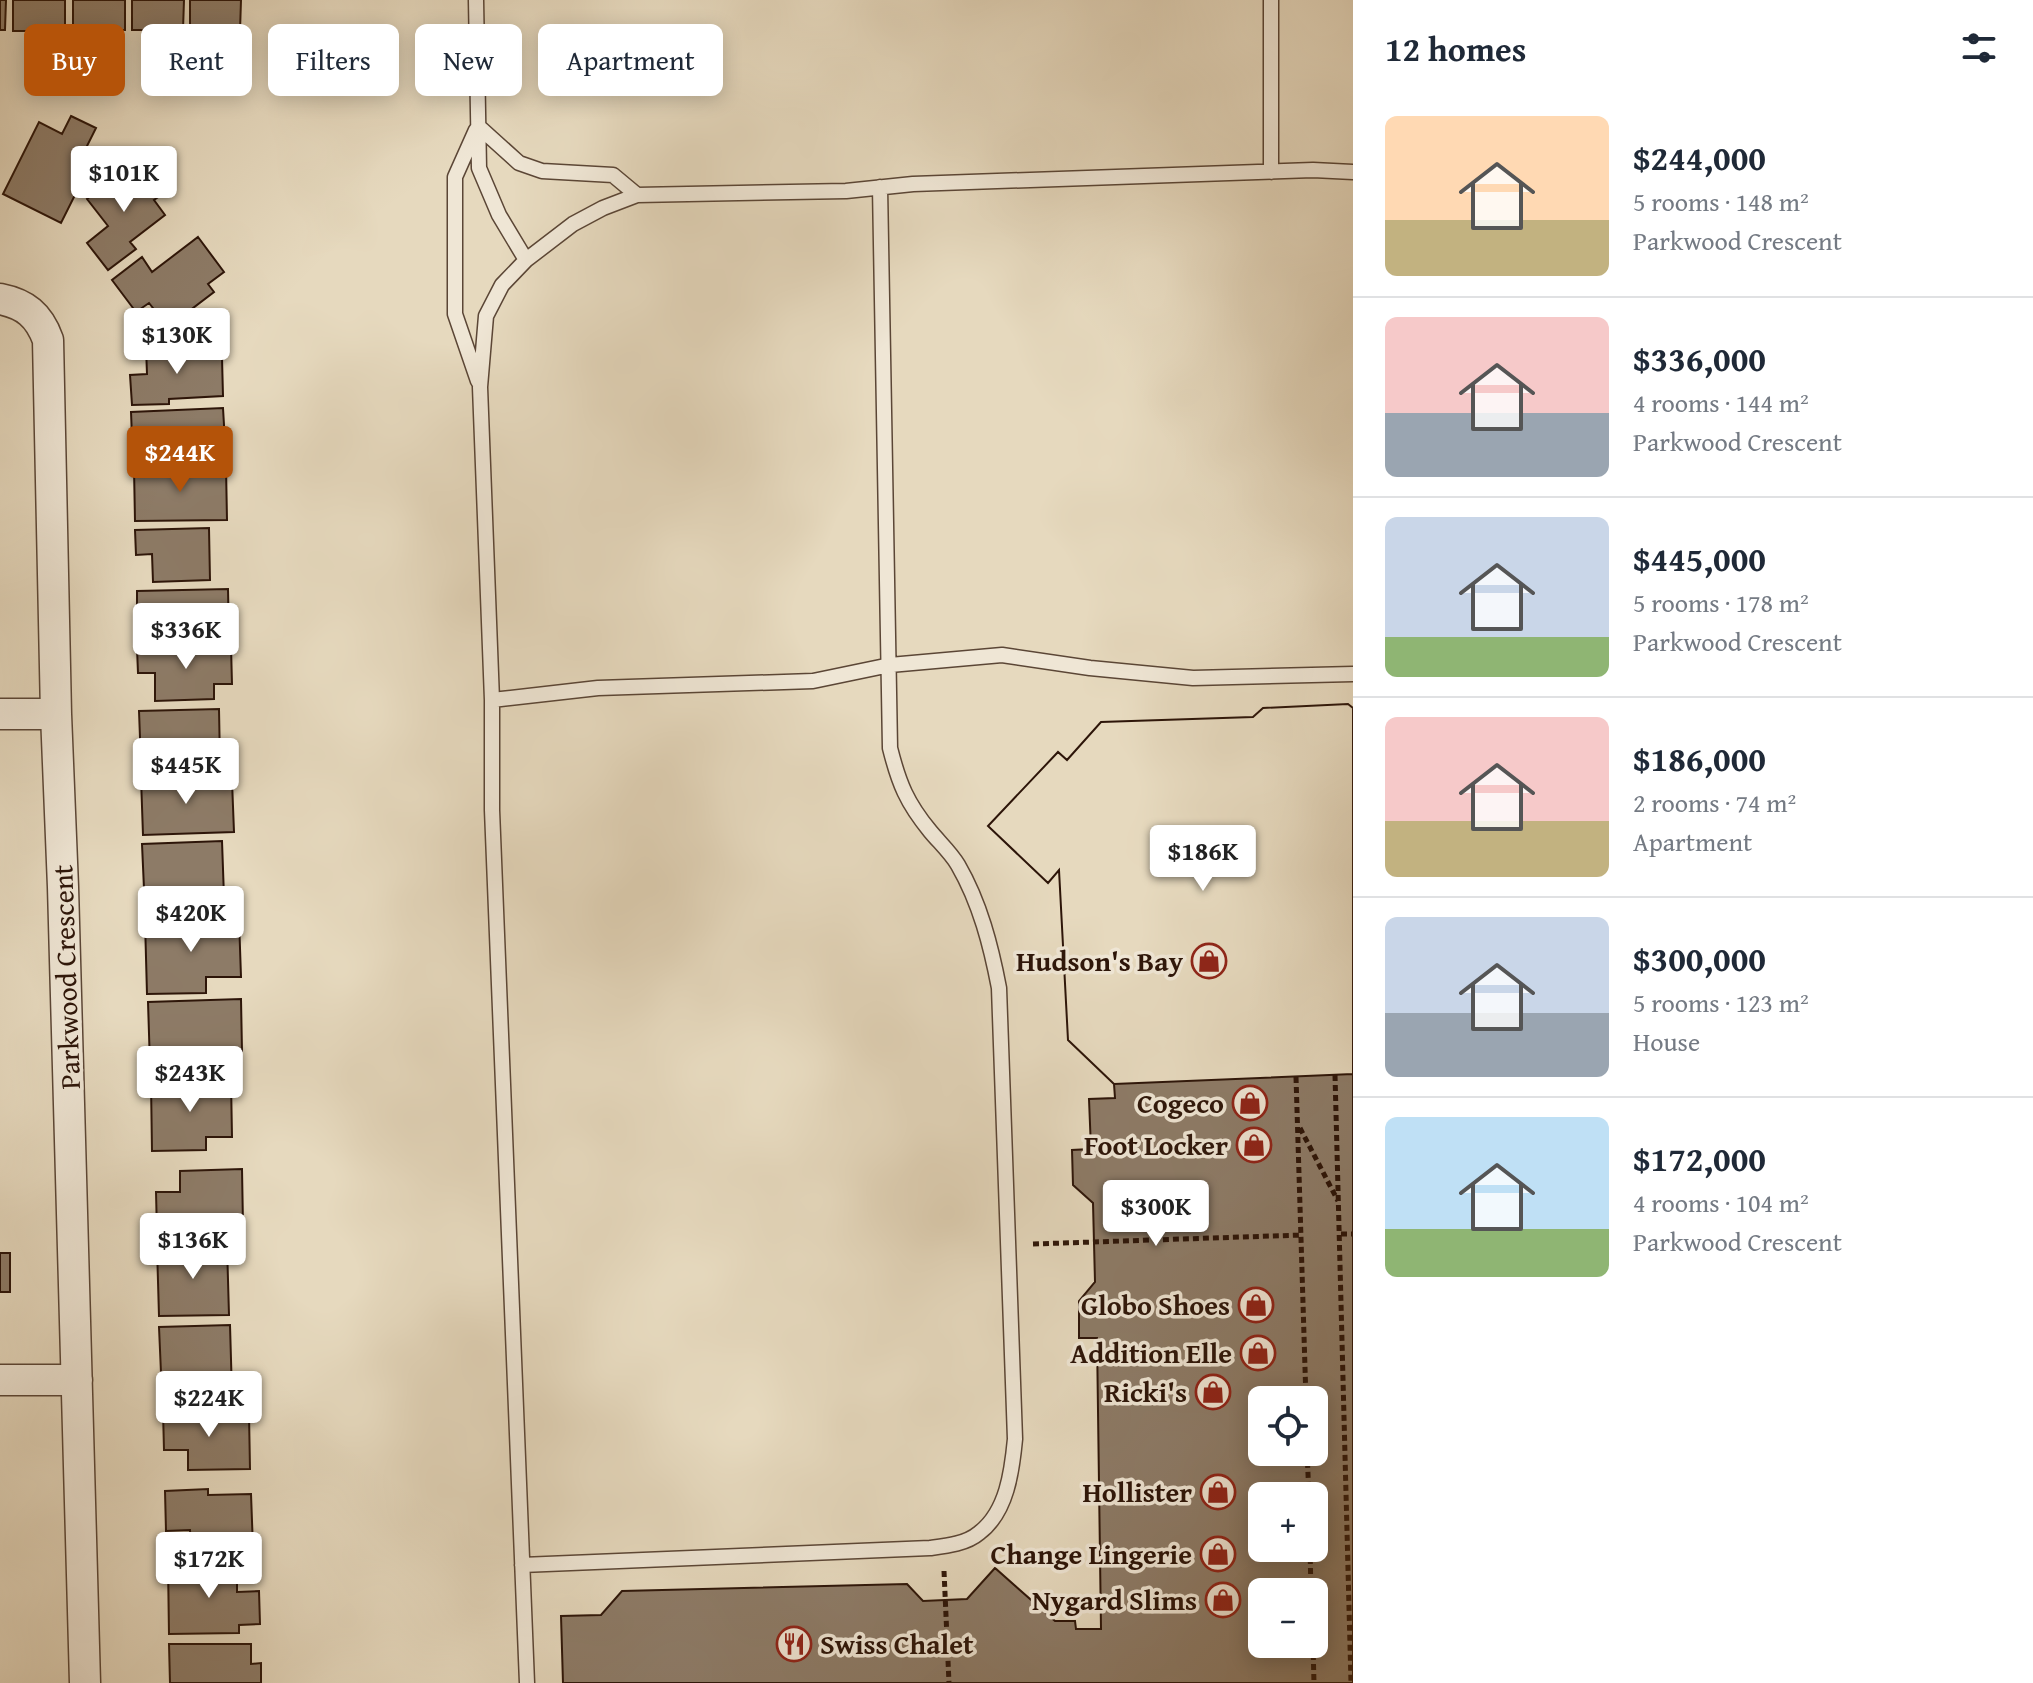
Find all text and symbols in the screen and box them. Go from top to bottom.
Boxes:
chip: Buy [24,24,125,96]
chip: Rent [141,24,252,96]
chip: Filters [268,24,399,96]
chip: New [415,24,522,96]
chip: Apartment [538,24,723,96]
text: 12 homes [1385,24,1526,73]
icon: filters [1957,26,2001,70]
text: $244,000 [1633,133,1766,182]
pin: $101K [68,146,180,214]
icon: home [1449,148,1545,244]
text: $101K [89,152,159,191]
text: 5 rooms · 148 m² [1633,182,1809,221]
text: Parkwood Crescent [1633,221,1842,260]
pin: $130K [121,308,233,376]
text: $130K [142,314,212,353]
text: $336,000 [1633,334,1766,383]
icon: home [1449,349,1545,445]
text: 4 rooms · 144 m² [1633,383,1809,422]
text: Parkwood Crescent [1633,422,1842,461]
pin: $244K [124,426,236,494]
text: $244K [145,432,215,471]
text: $445,000 [1633,534,1766,583]
icon: home [1449,549,1545,645]
text: 5 rooms · 178 m² [1633,583,1809,622]
pin: $336K [130,603,242,671]
text: $336K [151,609,221,648]
text: Parkwood Crescent [1633,622,1842,661]
text: $186,000 [1633,734,1766,783]
pin: $445K [130,738,242,806]
text: $445K [151,744,221,783]
icon: home [1449,749,1545,845]
text: 2 rooms · 74 m² [1633,783,1796,822]
text: Apartment [1633,822,1752,861]
pin: $186K [1147,825,1259,893]
text: $186K [1168,831,1238,870]
street label: Parkwood Crescent [41,864,90,1090]
pin: $420K [135,886,247,954]
text: $420K [156,892,226,931]
text: $300,000 [1633,934,1766,983]
place label: Hudson's Bay [1016,940,1184,981]
shop icon: Hudson's Bay [1190,942,1228,980]
icon: home [1449,949,1545,1045]
text: 5 rooms · 123 m² [1633,983,1809,1022]
text: House [1633,1022,1700,1061]
pin: $243K [134,1046,246,1114]
text: $243K [155,1052,225,1091]
place label: Cogeco [1137,1082,1224,1123]
shop icon: Cogeco [1231,1084,1269,1122]
place label: Foot Locker [1084,1124,1228,1165]
shop icon: Foot Locker [1235,1126,1273,1164]
text: $172,000 [1633,1134,1766,1183]
icon: home [1449,1149,1545,1245]
pin: $300K [1100,1180,1212,1248]
text: 4 rooms · 104 m² [1633,1183,1809,1222]
text: $300K [1121,1186,1191,1225]
pin: $136K [137,1213,249,1281]
text: $136K [158,1219,228,1258]
text: Parkwood Crescent [1633,1222,1842,1261]
place label: Globo Shoes [1081,1284,1230,1325]
shop icon: Globo Shoes [1237,1286,1275,1324]
place label: Addition Elle [1070,1332,1232,1373]
shop icon: Addition Elle [1239,1334,1277,1372]
pin: $224K [153,1371,265,1439]
place label: Ricki's [1104,1371,1187,1412]
shop icon: Ricki's [1194,1373,1232,1411]
text: $224K [174,1377,244,1416]
map controls [1248,1386,1328,1658]
button: locate [1248,1386,1328,1466]
place label: Hollister [1082,1471,1192,1512]
shop icon: Hollister [1199,1473,1237,1511]
button: + [1248,1482,1328,1562]
pin: $172K [153,1532,265,1600]
place label: Change Lingerie [990,1533,1192,1574]
shop icon: Change Lingerie [1199,1535,1237,1573]
text: $172K [174,1538,244,1577]
button: − [1248,1578,1328,1658]
place label: Nygard Slims [1032,1579,1197,1620]
shop icon: Nygard Slims [1204,1581,1242,1619]
place label: Swiss Chalet [820,1623,974,1664]
restaurant icon: Swiss Chalet [775,1625,813,1663]

